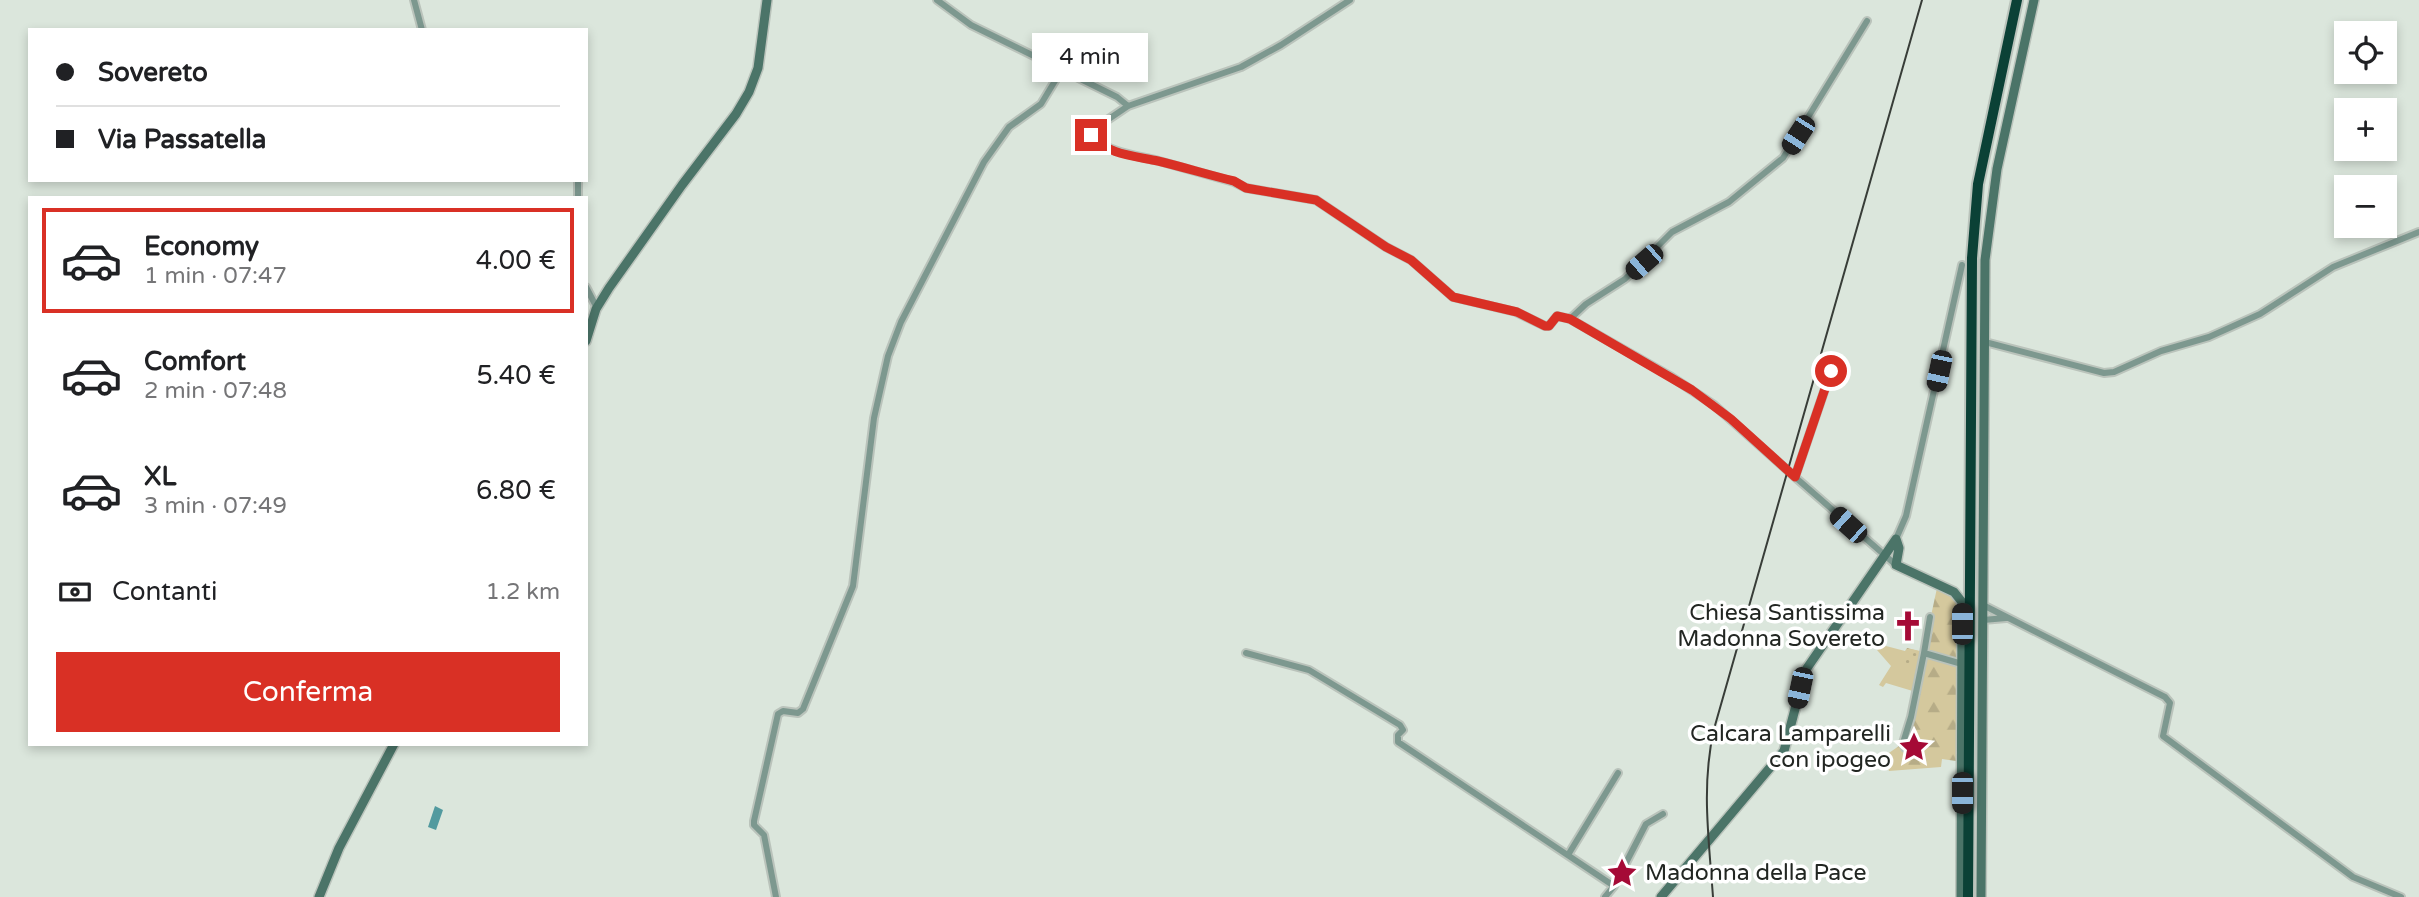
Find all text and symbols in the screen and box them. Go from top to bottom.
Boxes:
map controls [2334,21,2397,238]
button: locate [2334,21,2397,84]
callout: 4 min [1033,33,1149,82]
text: 4 min [1059,43,1121,71]
text: Sovereto [98,57,208,88]
button: + [2334,98,2397,161]
car [1778,112,1819,158]
route end [1075,119,1107,151]
text: Via Passatella [98,124,266,155]
button: − [2334,175,2397,238]
icon: car [60,229,123,292]
text: Economy [144,231,259,262]
car [1622,240,1667,284]
text: 4.00 € [476,245,556,276]
text: 1 min · 07:47 [144,262,287,290]
icon: car [60,344,123,407]
text: Comfort [144,346,246,377]
car [1925,348,1954,394]
route start [1815,355,1847,387]
text: 5.40 € [477,360,556,391]
text: 2 min · 07:48 [144,377,287,405]
icon: car [60,459,123,522]
text: XL [144,461,176,492]
text: 6.80 € [476,475,556,506]
text: 3 min · 07:49 [144,492,287,520]
car [1826,503,1871,547]
icon: cash [56,573,94,611]
text: Contanti [112,576,217,607]
text: 1.2 km [486,578,560,606]
place label: Chiesa Santissima Madonna Sovereto [1677,599,1885,653]
car [1952,603,1973,645]
church icon: Chiesa Santissima Madonna Sovereto [1891,609,1925,643]
button: Conferma [56,652,560,732]
car [1786,665,1815,711]
place label: Calcara Lamparelli con ipogeo [1690,720,1891,774]
place icon: Calcara Lamparelli con ipogeo [1897,730,1931,764]
car [1952,772,1973,814]
place icon: Madonna della Pace [1605,856,1639,890]
place label: Madonna della Pace [1645,859,1866,887]

